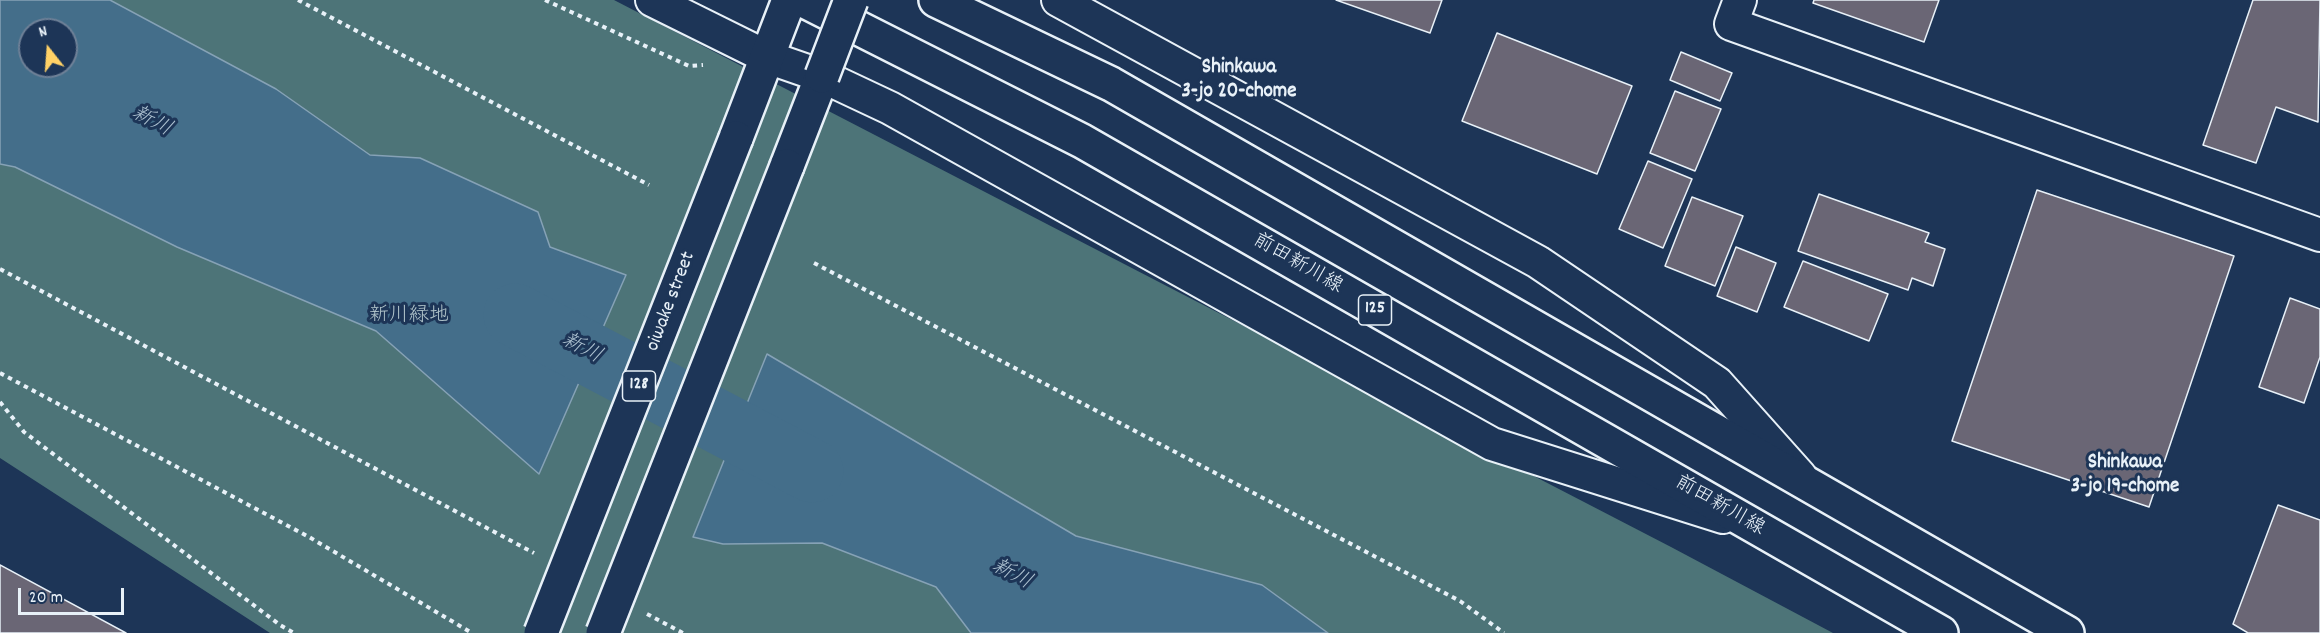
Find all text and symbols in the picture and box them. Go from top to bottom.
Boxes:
north arrow [18,18,78,78]
text: N [36,20,50,44]
district label: Shinkawa 3-jo 20-chome [1181,56,1297,106]
water label: 新川 [127,102,175,144]
street label: 前田新川線 [1248,230,1346,300]
street label: oiwake street [642,249,702,355]
road number: 125 [1358,295,1392,325]
park label: 新川緑地 [369,305,449,329]
water label: 新川 [557,329,605,371]
road number: 128 [622,371,656,401]
district label: Shinkawa 3-jo 19-chome [2071,451,2179,501]
street label: 前田新川線 [1670,472,1768,542]
water label: 新川 [987,555,1035,597]
scale bar [21,576,128,614]
text: 20 m [29,586,63,611]

